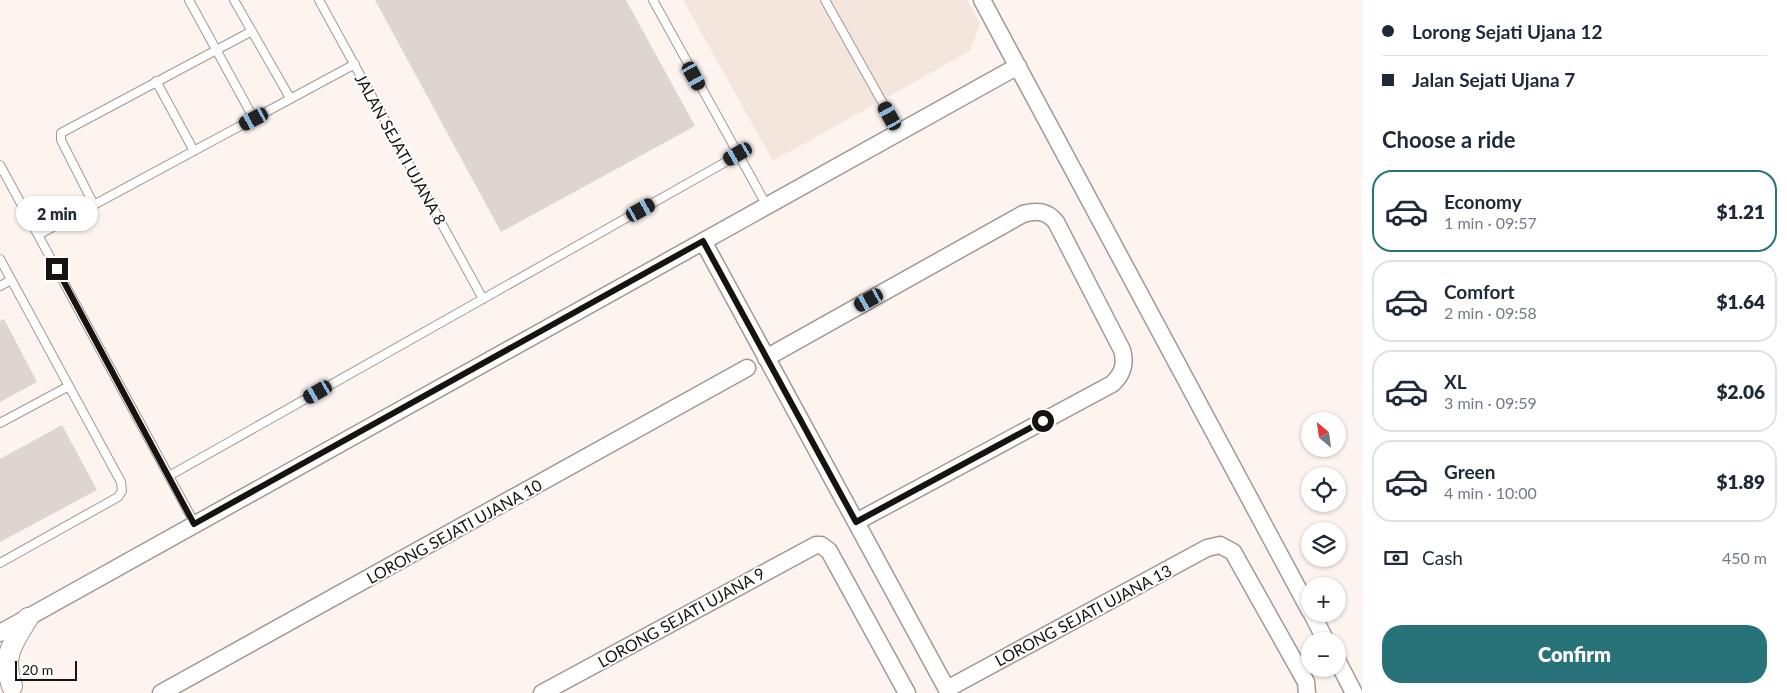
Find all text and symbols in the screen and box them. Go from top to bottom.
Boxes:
text: Lorong Sejati Ujana 12 [1412,20,1603,43]
car [680,59,707,93]
text: Jalan Sejati Ujana 7 [1412,68,1575,91]
street label: JALAN SEJATI UJANA 8 [352,70,450,228]
car [876,99,903,133]
car [237,105,270,133]
text: Choose a ride [1382,126,1516,153]
car [721,140,754,168]
icon: car [1384,189,1429,234]
text: Economy [1444,190,1522,213]
callout: 2 min [16,196,98,232]
car [624,196,657,224]
text: $1.21 [1716,200,1765,223]
text: 2 min [37,204,77,223]
text: 1 min · 09:57 [1444,213,1537,232]
route end [46,258,68,280]
icon: car [1384,279,1429,324]
text: Comfort [1444,280,1515,303]
car [852,286,885,314]
text: $1.64 [1716,290,1765,313]
text: 2 min · 09:58 [1444,303,1537,322]
icon: car [1384,369,1429,414]
text: XL [1444,370,1467,393]
car [301,378,334,406]
text: $2.06 [1716,380,1765,403]
text: 3 min · 09:59 [1444,393,1537,412]
route start [1032,410,1054,432]
north arrow [1301,412,1346,458]
map controls [1301,412,1346,677]
icon: car [1384,459,1429,504]
text: Green [1444,460,1495,483]
button: locate [1301,467,1346,512]
text: $1.89 [1716,470,1765,493]
street label: LORONG SEJATI UJANA 10 [363,475,545,587]
text: 4 min · 10:00 [1444,483,1537,502]
button: layers [1301,522,1346,567]
icon: cash [1382,544,1410,572]
text: Cash [1422,546,1463,569]
text: 450 m [1722,548,1767,567]
street label: LORONG SEJATI UJANA 13 [991,560,1175,670]
street label: LORONG SEJATI UJANA 9 [594,563,768,671]
button: + [1301,577,1346,622]
button: Confirm [1382,625,1767,683]
button: − [1301,632,1346,677]
scale bar [15,658,78,681]
text: 20 m [22,661,53,678]

